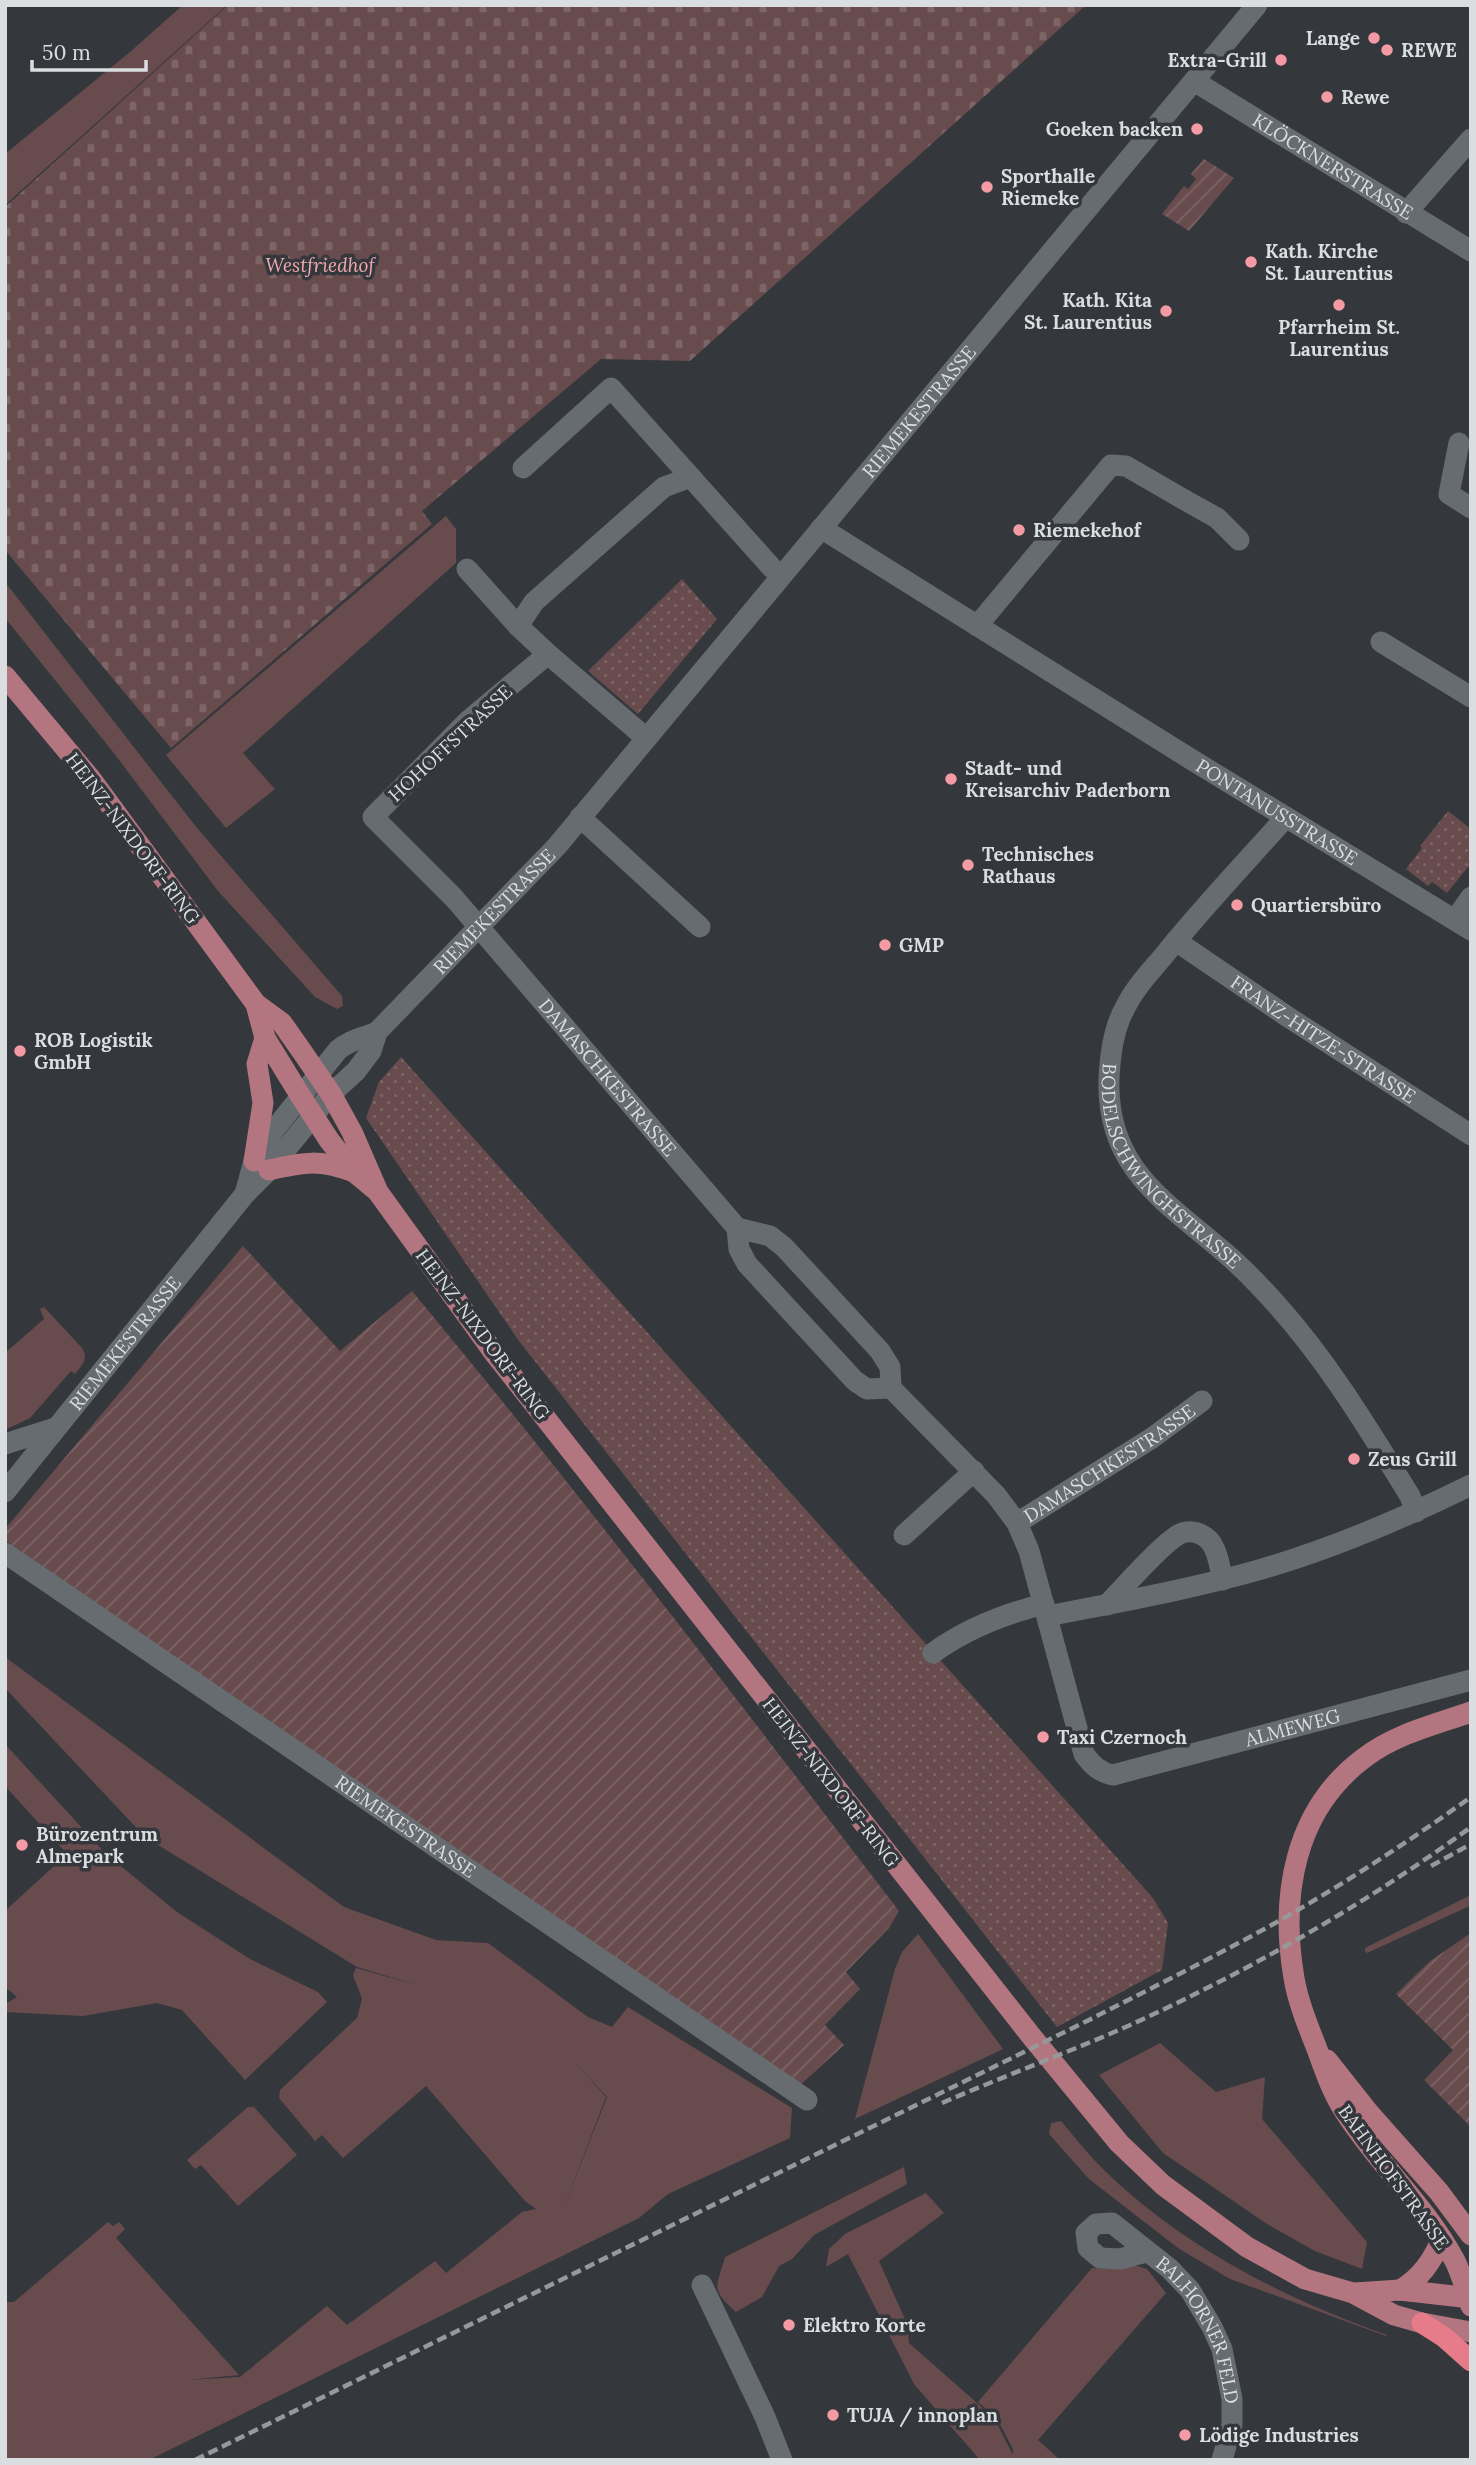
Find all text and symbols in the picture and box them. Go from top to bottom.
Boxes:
place label: Lange [1306,26,1360,50]
scale bar [32,28,145,72]
marker: Lange [1366,30,1382,46]
place label: REWE [1401,38,1457,62]
text: 50 m [42,39,91,66]
marker: REWE [1379,42,1395,58]
place label: Extra-Grill [1168,48,1267,72]
marker: Extra-Grill [1273,52,1289,68]
place label: Rewe [1341,85,1389,109]
marker: Rewe [1319,89,1335,105]
street label: KLÖCKNERSTRASSE [1248,108,1418,225]
place label: Goeken backen [1046,117,1183,141]
marker: Goeken backen [1189,121,1205,137]
place label: Sporthalle Riemeke [1001,164,1095,210]
marker: Sporthalle Riemeke [979,179,995,195]
place label: Kath. Kirche St. Laurentius [1265,239,1393,285]
park label: Westfriedhof [265,253,376,277]
marker: Kath. Kirche St. Laurentius [1243,254,1259,270]
place label: Kath. Kita St. Laurentius [1024,288,1152,334]
marker: Pfarrheim St. Laurentius [1331,297,1347,313]
marker: Kath. Kita St. Laurentius [1158,303,1174,319]
place label: Pfarrheim St. Laurentius [1278,315,1400,361]
street label: RIEMEKESTRASSE [857,340,981,483]
place label: Riemekehof [1033,518,1143,542]
marker: Riemekehof [1011,522,1027,538]
street label: HOHOFFSTRASSE [383,679,517,807]
street label: HEINZ-NIXDORF-RING [61,748,206,929]
street label: PONTANUSSTRASSE [1192,753,1362,870]
place label: Stadt- und Kreisarchiv Paderborn [965,756,1170,802]
marker: Stadt- und Kreisarchiv Paderborn [943,771,959,787]
place label: Technisches Rathaus [982,842,1094,888]
street label: RIEMEKESTRASSE [428,843,560,979]
marker: Technisches Rathaus [960,857,976,873]
place label: Quartiersbüro [1251,893,1382,917]
marker: Quartiersbüro [1229,897,1245,913]
place label: GMP [899,933,944,957]
marker: GMP [877,937,893,953]
street label: FRANZ-HITZE-STRASSE [1226,970,1420,1108]
street label: DAMASCHKESTRASSE [533,993,682,1161]
place label: ROB Logistik GmbH [34,1028,153,1074]
marker: ROB Logistik GmbH [12,1043,28,1059]
street label: BODELSCHWINGHSTRASSE [1097,1062,1246,1274]
street label: HEINZ-NIXDORF-RING [411,1244,556,1425]
street label: RIEMEKESTRASSE [64,1271,186,1415]
street label: DAMASCHKESTRASSE [1019,1398,1200,1528]
place label: Zeus Grill [1368,1447,1457,1471]
marker: Zeus Grill [1346,1451,1362,1467]
street label: HEINZ-NIXDORF-RING [758,1693,905,1872]
street label: ALMEWEG [1241,1703,1343,1752]
place label: Taxi Czernoch [1057,1725,1187,1749]
marker: Taxi Czernoch [1035,1729,1051,1745]
street label: RIEMEKESTRASSE [331,1770,481,1883]
place label: Bürozentrum Almepark [36,1822,159,1868]
marker: Bürozentrum Almepark [14,1837,30,1853]
street label: BAHNHOFSTRASSE [1333,2100,1455,2254]
street label: BALHORNER FELD [1151,2251,1245,2406]
place label: Elektro Korte [803,2313,926,2337]
marker: Elektro Korte [781,2317,797,2333]
place label: TUJA / innoplan [847,2403,998,2428]
marker: TUJA / innoplan [825,2407,841,2423]
place label: Lödige Industries [1199,2423,1359,2447]
marker: Lödige Industries [1177,2427,1193,2443]

